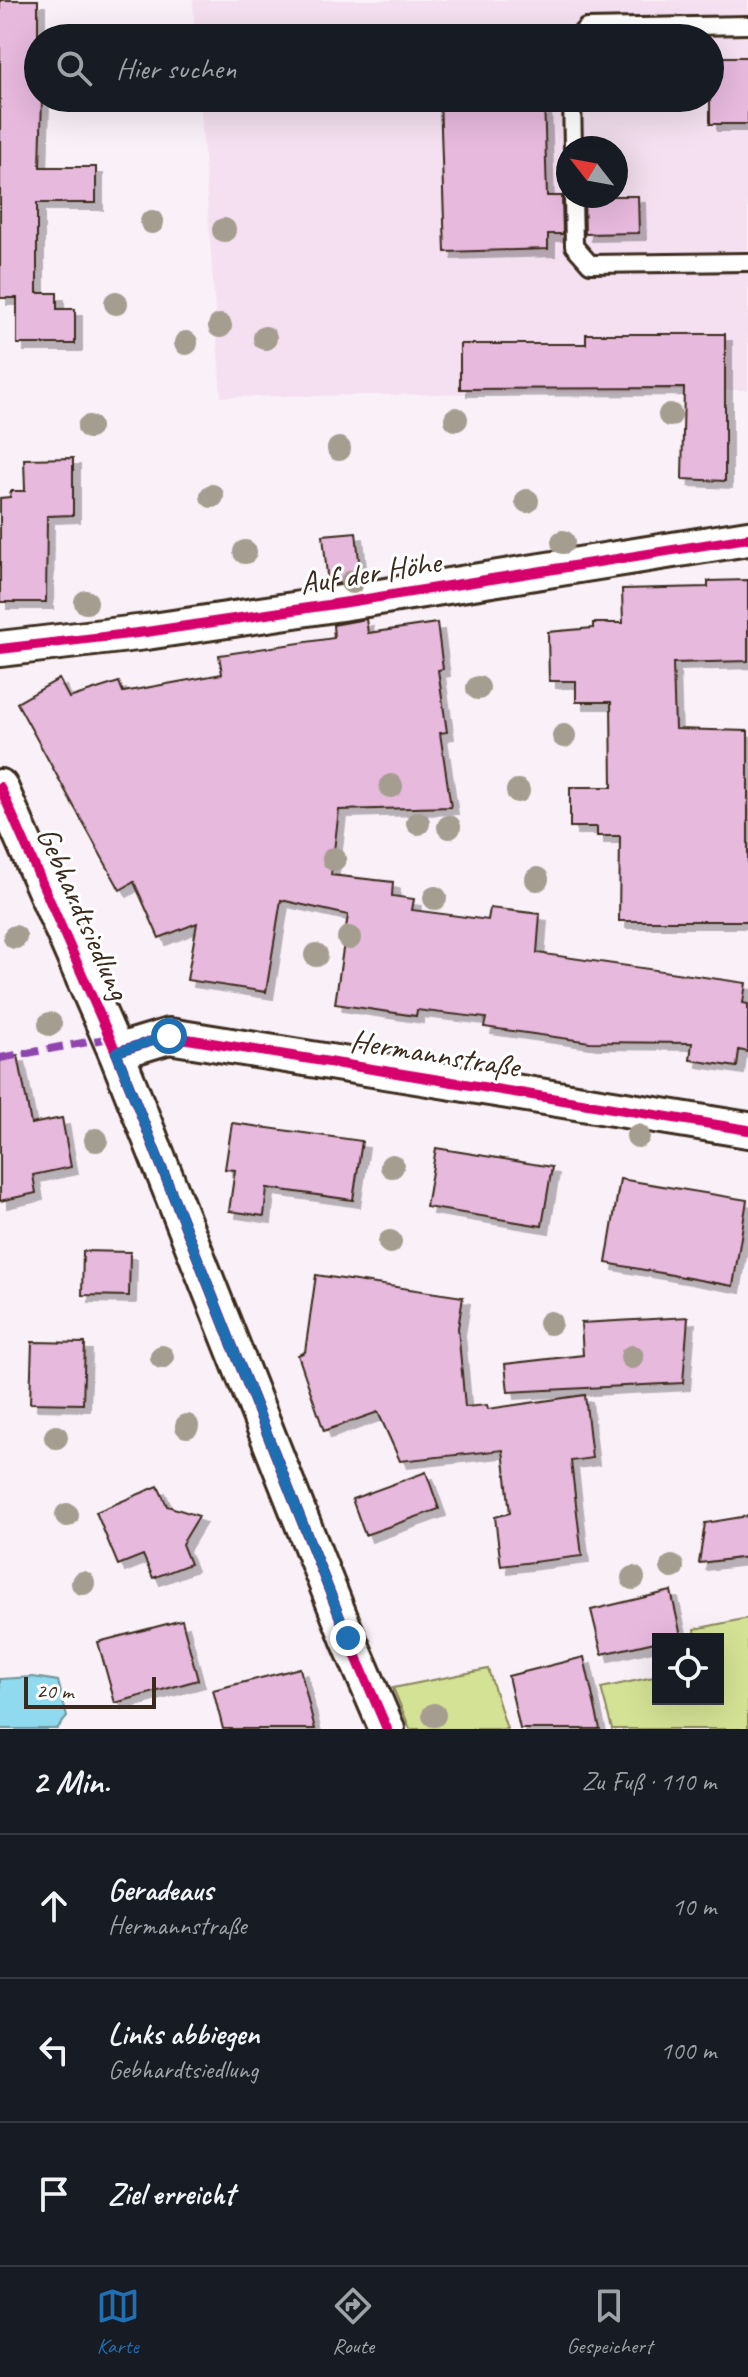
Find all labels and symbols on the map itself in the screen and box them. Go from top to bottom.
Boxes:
north arrow [556,136,628,208]
street label: Auf der Höhe [297,541,446,604]
street label: Gebhardtsiedlung [27,820,141,1007]
route start [151,1018,187,1054]
street label: Hermannstraße [348,1020,525,1087]
route end [330,1620,366,1656]
scale bar [24,1673,156,1709]

